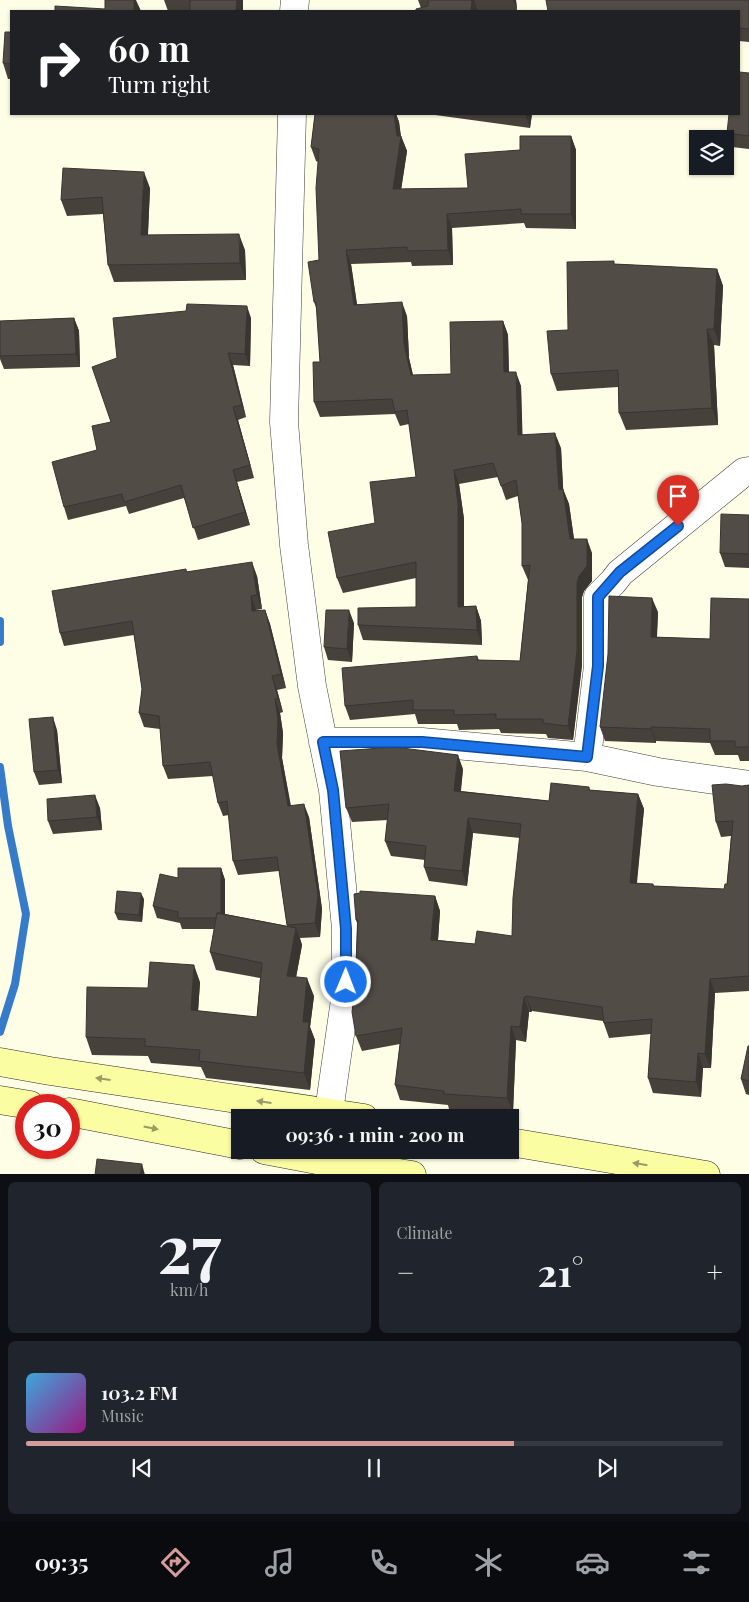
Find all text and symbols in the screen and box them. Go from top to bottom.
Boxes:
text: 60 m [108,24,190,71]
icon: right [25,30,90,95]
text: Turn right [108,69,210,99]
map controls [689,130,734,175]
button: layers [689,130,734,175]
pin [657,475,699,526]
icon: arrive [664,482,692,510]
position arrow [319,955,371,1007]
one-way arrow [95,1074,111,1082]
speed limit sign: 30 [15,1094,80,1159]
one-way arrow [255,1098,271,1106]
text: 09:36 · 1 min · 200 m [286,1121,464,1147]
one-way arrow [143,1124,159,1132]
one-way arrow [632,1159,648,1167]
text: 27 [157,1203,221,1289]
text: Climate [397,1222,453,1243]
text: 21° [538,1246,584,1297]
text: − [397,1253,415,1290]
text: + [707,1253,723,1290]
text: km/h [170,1279,208,1300]
text: 103.2 FM [101,1379,178,1405]
text: Music [101,1405,144,1426]
icon: previous [128,1454,156,1482]
icon: pause [360,1454,388,1482]
icon: next [593,1454,621,1482]
icon: directions [158,1545,193,1580]
icon: music [262,1545,297,1580]
icon: phone [366,1545,401,1580]
icon: climate [471,1545,506,1580]
icon: car [575,1545,610,1580]
icon: filters [679,1545,714,1580]
text: 09:35 [35,1547,88,1577]

